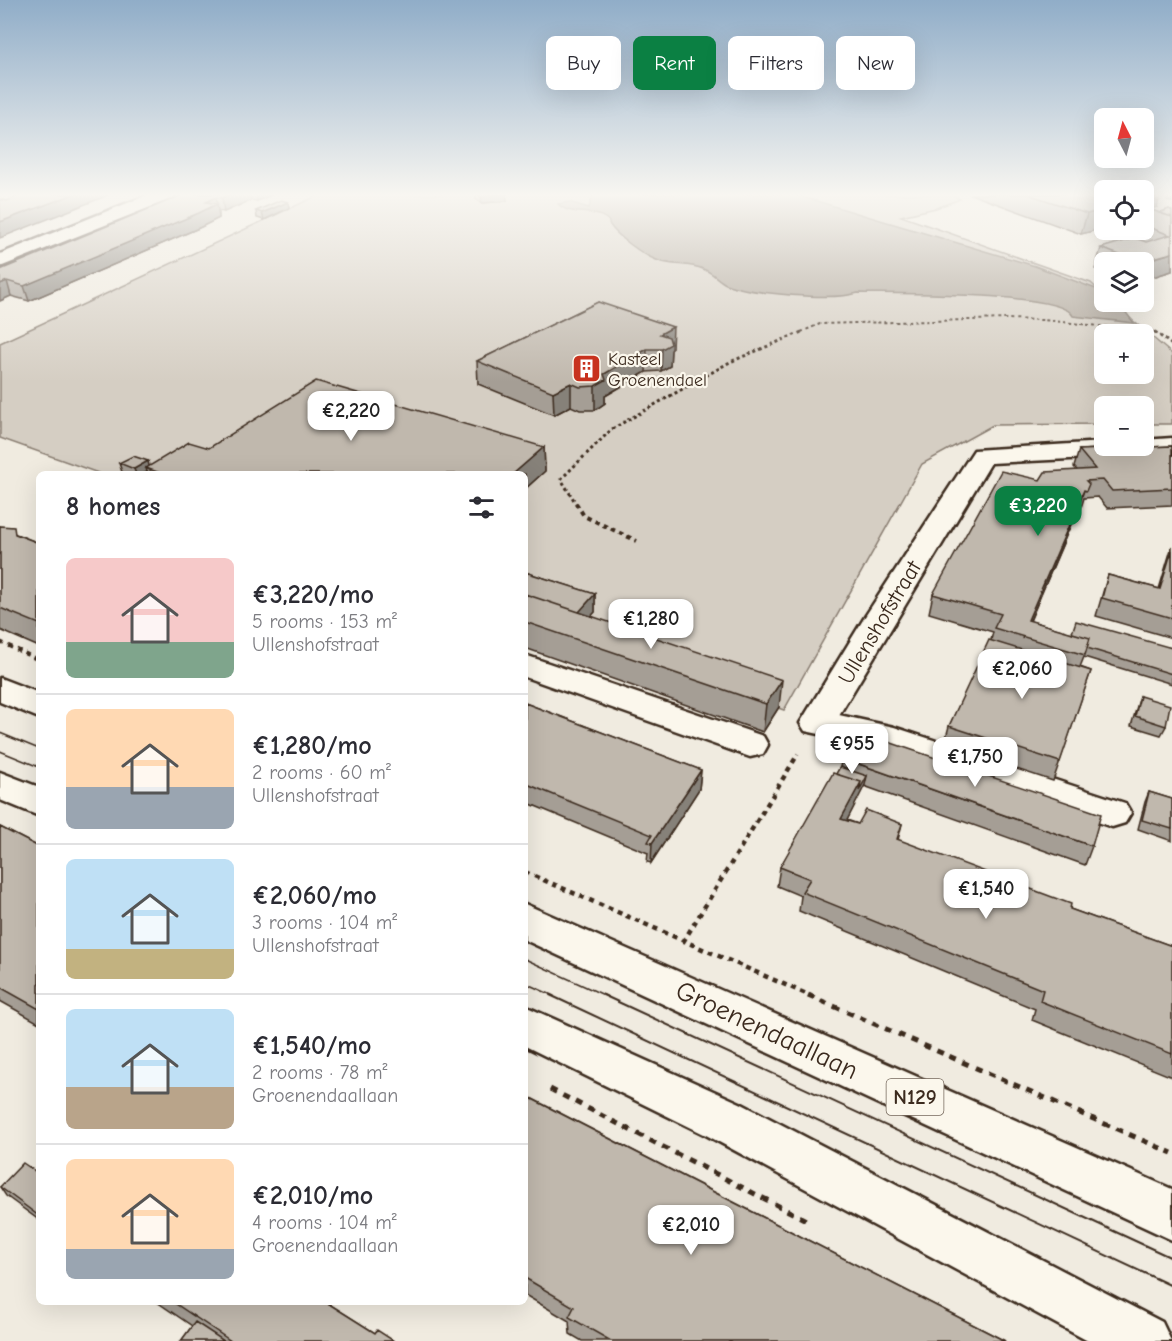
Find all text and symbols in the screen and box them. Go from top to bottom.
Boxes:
chip: Buy [546,36,621,90]
chip: Rent [633,36,716,90]
chip: Filters [728,36,824,90]
chip: New [836,36,915,90]
north arrow [1094,108,1154,168]
map controls [1094,108,1154,456]
button: locate [1094,180,1154,240]
button: layers [1094,252,1154,312]
button: + [1094,324,1154,384]
place label: Kasteel Groenendael [608,349,707,391]
building icon: Kasteel Groenendael [571,353,603,385]
pin: €2,220 [302,391,400,442]
button: − [1094,396,1154,456]
text: €2,220 [322,399,380,422]
pin: €3,220 [989,486,1087,537]
icon: filters [465,491,498,524]
text: 8 homes [66,492,160,522]
text: €3,220 [1009,494,1067,517]
street label: Ullenshofstraat [833,555,927,689]
text: €3,220/mo [252,580,374,610]
icon: home [114,582,186,654]
pin: €1,280 [602,599,700,650]
text: €1,280 [622,607,680,630]
text: 5 rooms · 153 m² [252,610,397,633]
text: Ullenshofstraat [252,633,379,656]
pin: €2,060 [973,649,1071,700]
text: €2,060 [992,657,1052,680]
pin: €955 [816,724,888,775]
text: €1,280/mo [252,731,372,761]
text: €955 [829,732,875,755]
icon: home [114,733,186,805]
pin: €1,750 [926,737,1024,788]
text: €1,750 [947,745,1003,768]
text: 2 rooms · 60 m² [252,761,391,784]
text: Ullenshofstraat [252,784,379,807]
pin: €1,540 [937,869,1035,920]
text: €1,540 [958,877,1014,900]
text: €2,060/mo [252,881,377,911]
icon: home [114,883,186,955]
text: 3 rooms · 104 m² [252,911,397,934]
text: Ullenshofstraat [252,934,379,957]
street label: Groenendaallaan [671,975,863,1086]
text: €1,540/mo [252,1031,372,1061]
icon: home [114,1033,186,1105]
text: 2 rooms · 78 m² [252,1061,388,1084]
road number: N129 [886,1079,944,1115]
text: Groenendaallaan [252,1084,398,1107]
text: €2,010/mo [252,1181,373,1211]
icon: home [114,1183,186,1255]
pin: €2,010 [642,1205,740,1256]
text: 4 rooms · 104 m² [252,1211,397,1234]
text: €2,010 [662,1213,720,1236]
text: Groenendaallaan [252,1234,398,1257]

